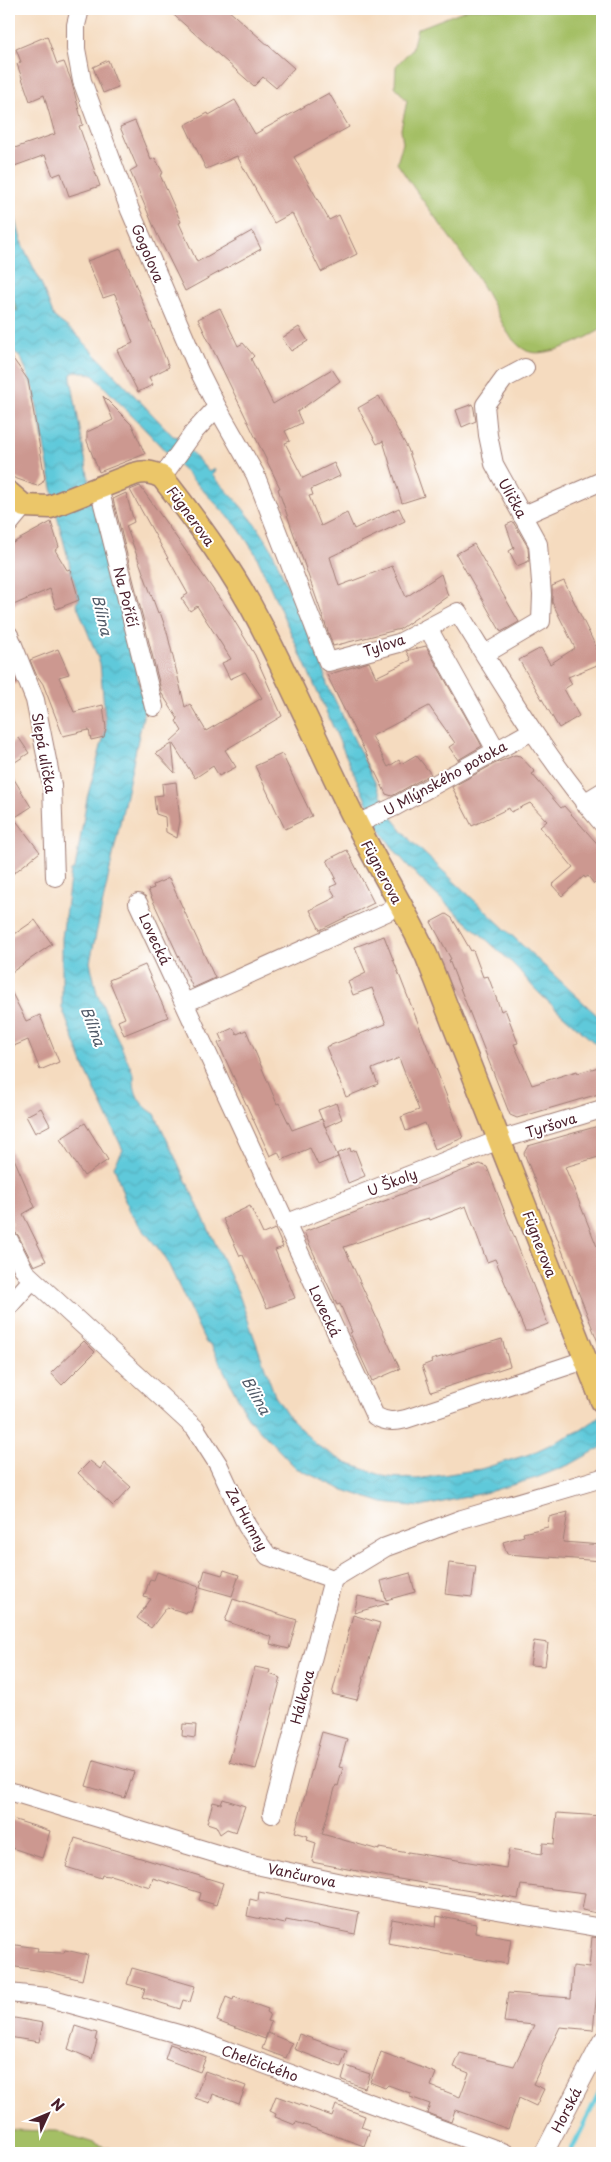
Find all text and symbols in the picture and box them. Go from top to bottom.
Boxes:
street label: Gogolova [126,221,170,286]
street label: Ulička [493,474,533,522]
street label: Fügnerova [162,482,220,551]
street label: Na Poříčí [108,565,144,629]
water label: Bílina [87,593,119,638]
street label: Tylova [360,628,408,662]
street label: Slepá ulička [27,711,61,795]
street label: U Mlýnského potoka [380,735,511,821]
street label: Fügnerova [356,836,408,908]
street label: Lovecká [134,910,176,968]
water label: Bílina [76,1003,112,1050]
street label: Tyršova [523,1107,580,1143]
street label: U Školy [364,1163,420,1201]
street label: Fügnerova [518,1208,562,1281]
street label: Lovecká [304,1282,346,1340]
water label: Bílina [237,1372,277,1419]
street label: Za Humny [221,1483,273,1555]
street label: Hálkova [285,1667,319,1727]
street label: Vančurova [266,1858,339,1893]
street label: Chelčického [219,2039,301,2087]
street label: Horská [546,2083,586,2136]
north arrow [22,2090,72,2140]
text: N [46,2093,69,2116]

